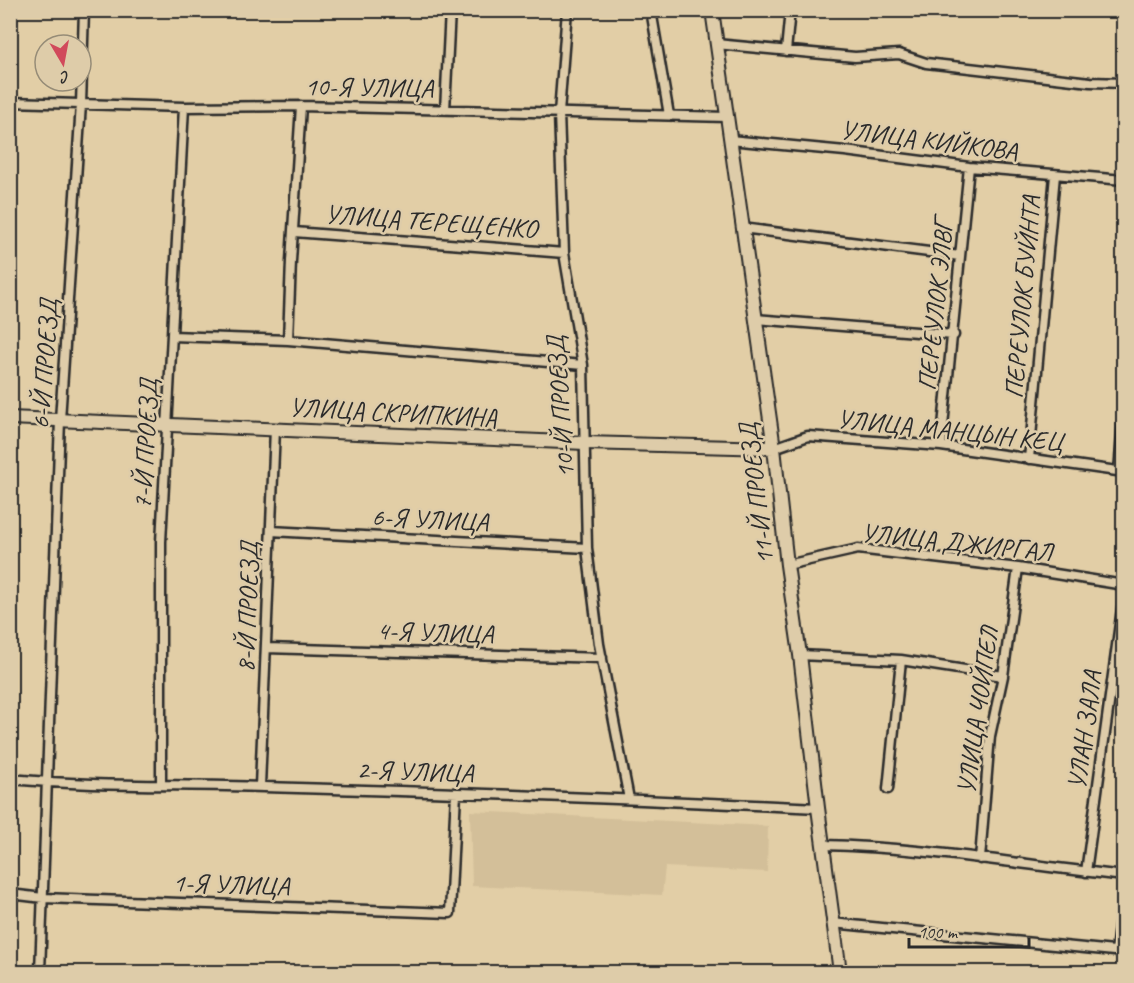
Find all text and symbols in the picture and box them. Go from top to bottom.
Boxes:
north arrow [33,33,93,93]
text: С [58,66,71,88]
street label: 10-Я УЛИЦА [305,70,435,105]
street label: УЛИЦА КИЙКОВА [839,113,1020,168]
street label: ПЕРЕУЛОК БУЙНТА [997,193,1048,400]
street label: УЛИЦА ТЕРЕЩЕНКО [324,198,541,246]
street label: ПЕРЕУЛОК ЭЛВГ [910,212,962,392]
street label: 6-Й ПРОЕЗД [23,296,66,430]
street label: 10-Й ПРОЕЗД [539,333,582,479]
street label: 7-Й ПРОЕЗД [126,376,166,510]
street label: УЛИЦА СКРИПКИНА [288,391,499,434]
street label: УЛИЦА МАНЦЫН КЕЦ [835,402,1068,459]
street label: 11-Й ПРОЕЗД [731,419,782,566]
street label: 6-Я УЛИЦА [371,500,491,539]
street label: УЛИЦА ДЖИРГАЛ [860,516,1057,569]
street label: 8-Й ПРОЕЗД [229,539,266,673]
street label: 4-Я УЛИЦА [376,614,496,651]
street label: УЛИЦА ЧОЙПЕЛ [949,623,1006,796]
street label: УЛАН ЗАЛА [1060,667,1109,791]
street label: 2-Я УЛИЦА [356,753,476,790]
street label: 1-Я УЛИЦА [172,866,292,903]
scale bar [909,911,1029,949]
text: 100 m [918,921,959,943]

